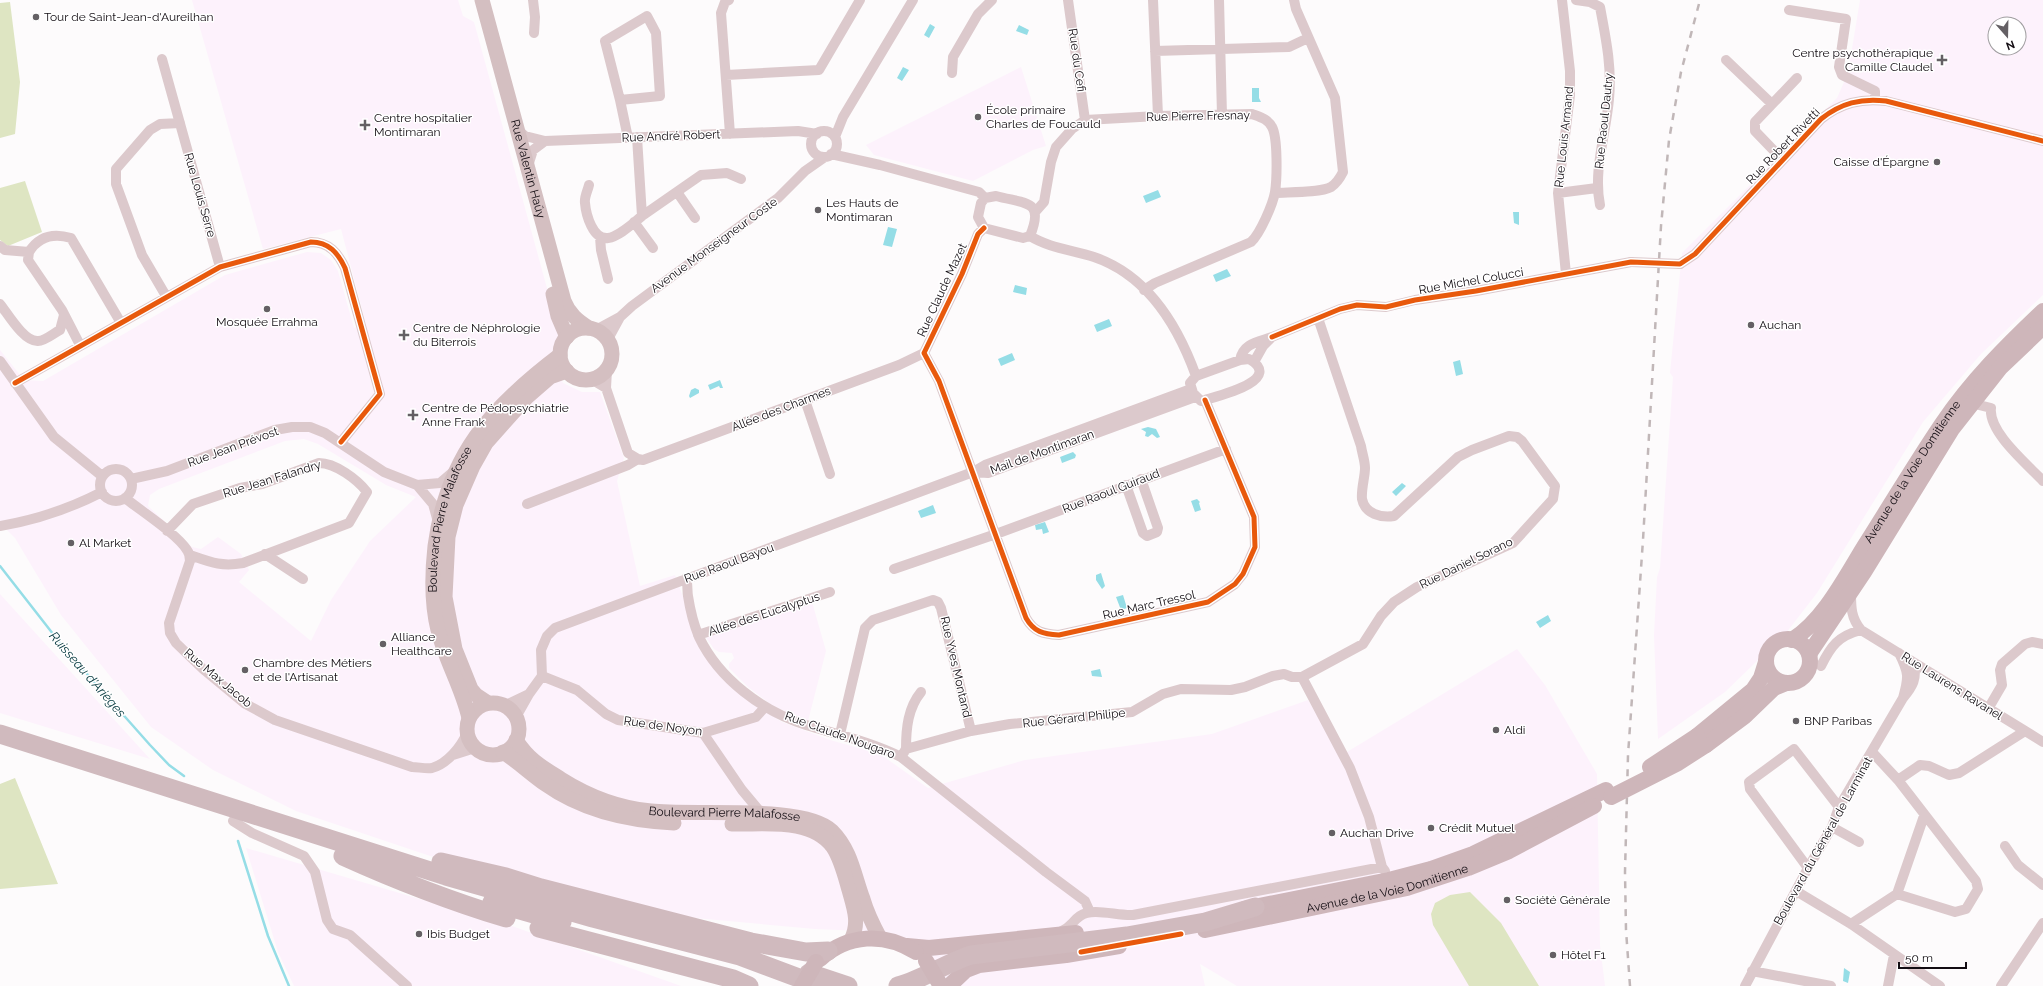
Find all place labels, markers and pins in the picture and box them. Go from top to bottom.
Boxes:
place label: Tour de Saint-Jean-d'Aureilhan [44,10,214,24]
marker: Tour de Saint-Jean-d'Aureilhan [31,12,41,22]
place label: Centre psychothérapique Camille Claudel [1792,46,1934,74]
marker: Centre psychothérapique Camille Claudel [1936,54,1948,66]
place label: École primaire Charles de Foucauld [986,103,1101,131]
place label: Centre hospitalier Montimaran [374,111,473,139]
marker: École primaire Charles de Foucauld [973,112,983,122]
marker: Centre hospitalier Montimaran [359,119,371,131]
place label: Caisse d'Épargne [1833,155,1929,169]
marker: Caisse d'Épargne [1932,157,1942,167]
place label: Les Hauts de Montimaran [826,196,899,224]
marker: Les Hauts de Montimaran [813,205,823,215]
marker: Mosquée Errahma [262,304,272,314]
place label: Mosquée Errahma [216,315,318,329]
place label: Auchan [1759,318,1801,332]
marker: Auchan [1746,320,1756,330]
place label: Centre de Néphrologie du Biterrois [413,321,540,349]
marker: Centre de Néphrologie du Biterrois [398,329,410,341]
place label: Centre de Pédopsychiatrie Anne Frank [422,401,569,429]
marker: Centre de Pédopsychiatrie Anne Frank [407,409,419,421]
place label: Al Market [79,536,131,550]
marker: Al Market [66,538,76,548]
place label: Alliance Healthcare [391,630,452,658]
marker: Alliance Healthcare [378,639,388,649]
place label: Chambre des Métiers et de l'Artisanat [253,656,372,684]
marker: Chambre des Métiers et de l'Artisanat [240,665,250,675]
place label: BNP Paribas [1804,714,1872,728]
marker: BNP Paribas [1791,716,1801,726]
place label: Aldi [1504,723,1525,737]
marker: Aldi [1491,725,1501,735]
place label: Crédit Mutuel [1439,821,1515,835]
marker: Crédit Mutuel [1426,823,1436,833]
place label: Auchan Drive [1340,826,1414,840]
marker: Auchan Drive [1327,828,1337,838]
place label: Société Générale [1515,893,1610,907]
marker: Société Générale [1502,895,1512,905]
place label: Ibis Budget [427,927,490,941]
marker: Ibis Budget [414,929,424,939]
place label: Hôtel F1 [1561,948,1606,962]
marker: Hôtel F1 [1548,950,1558,960]

